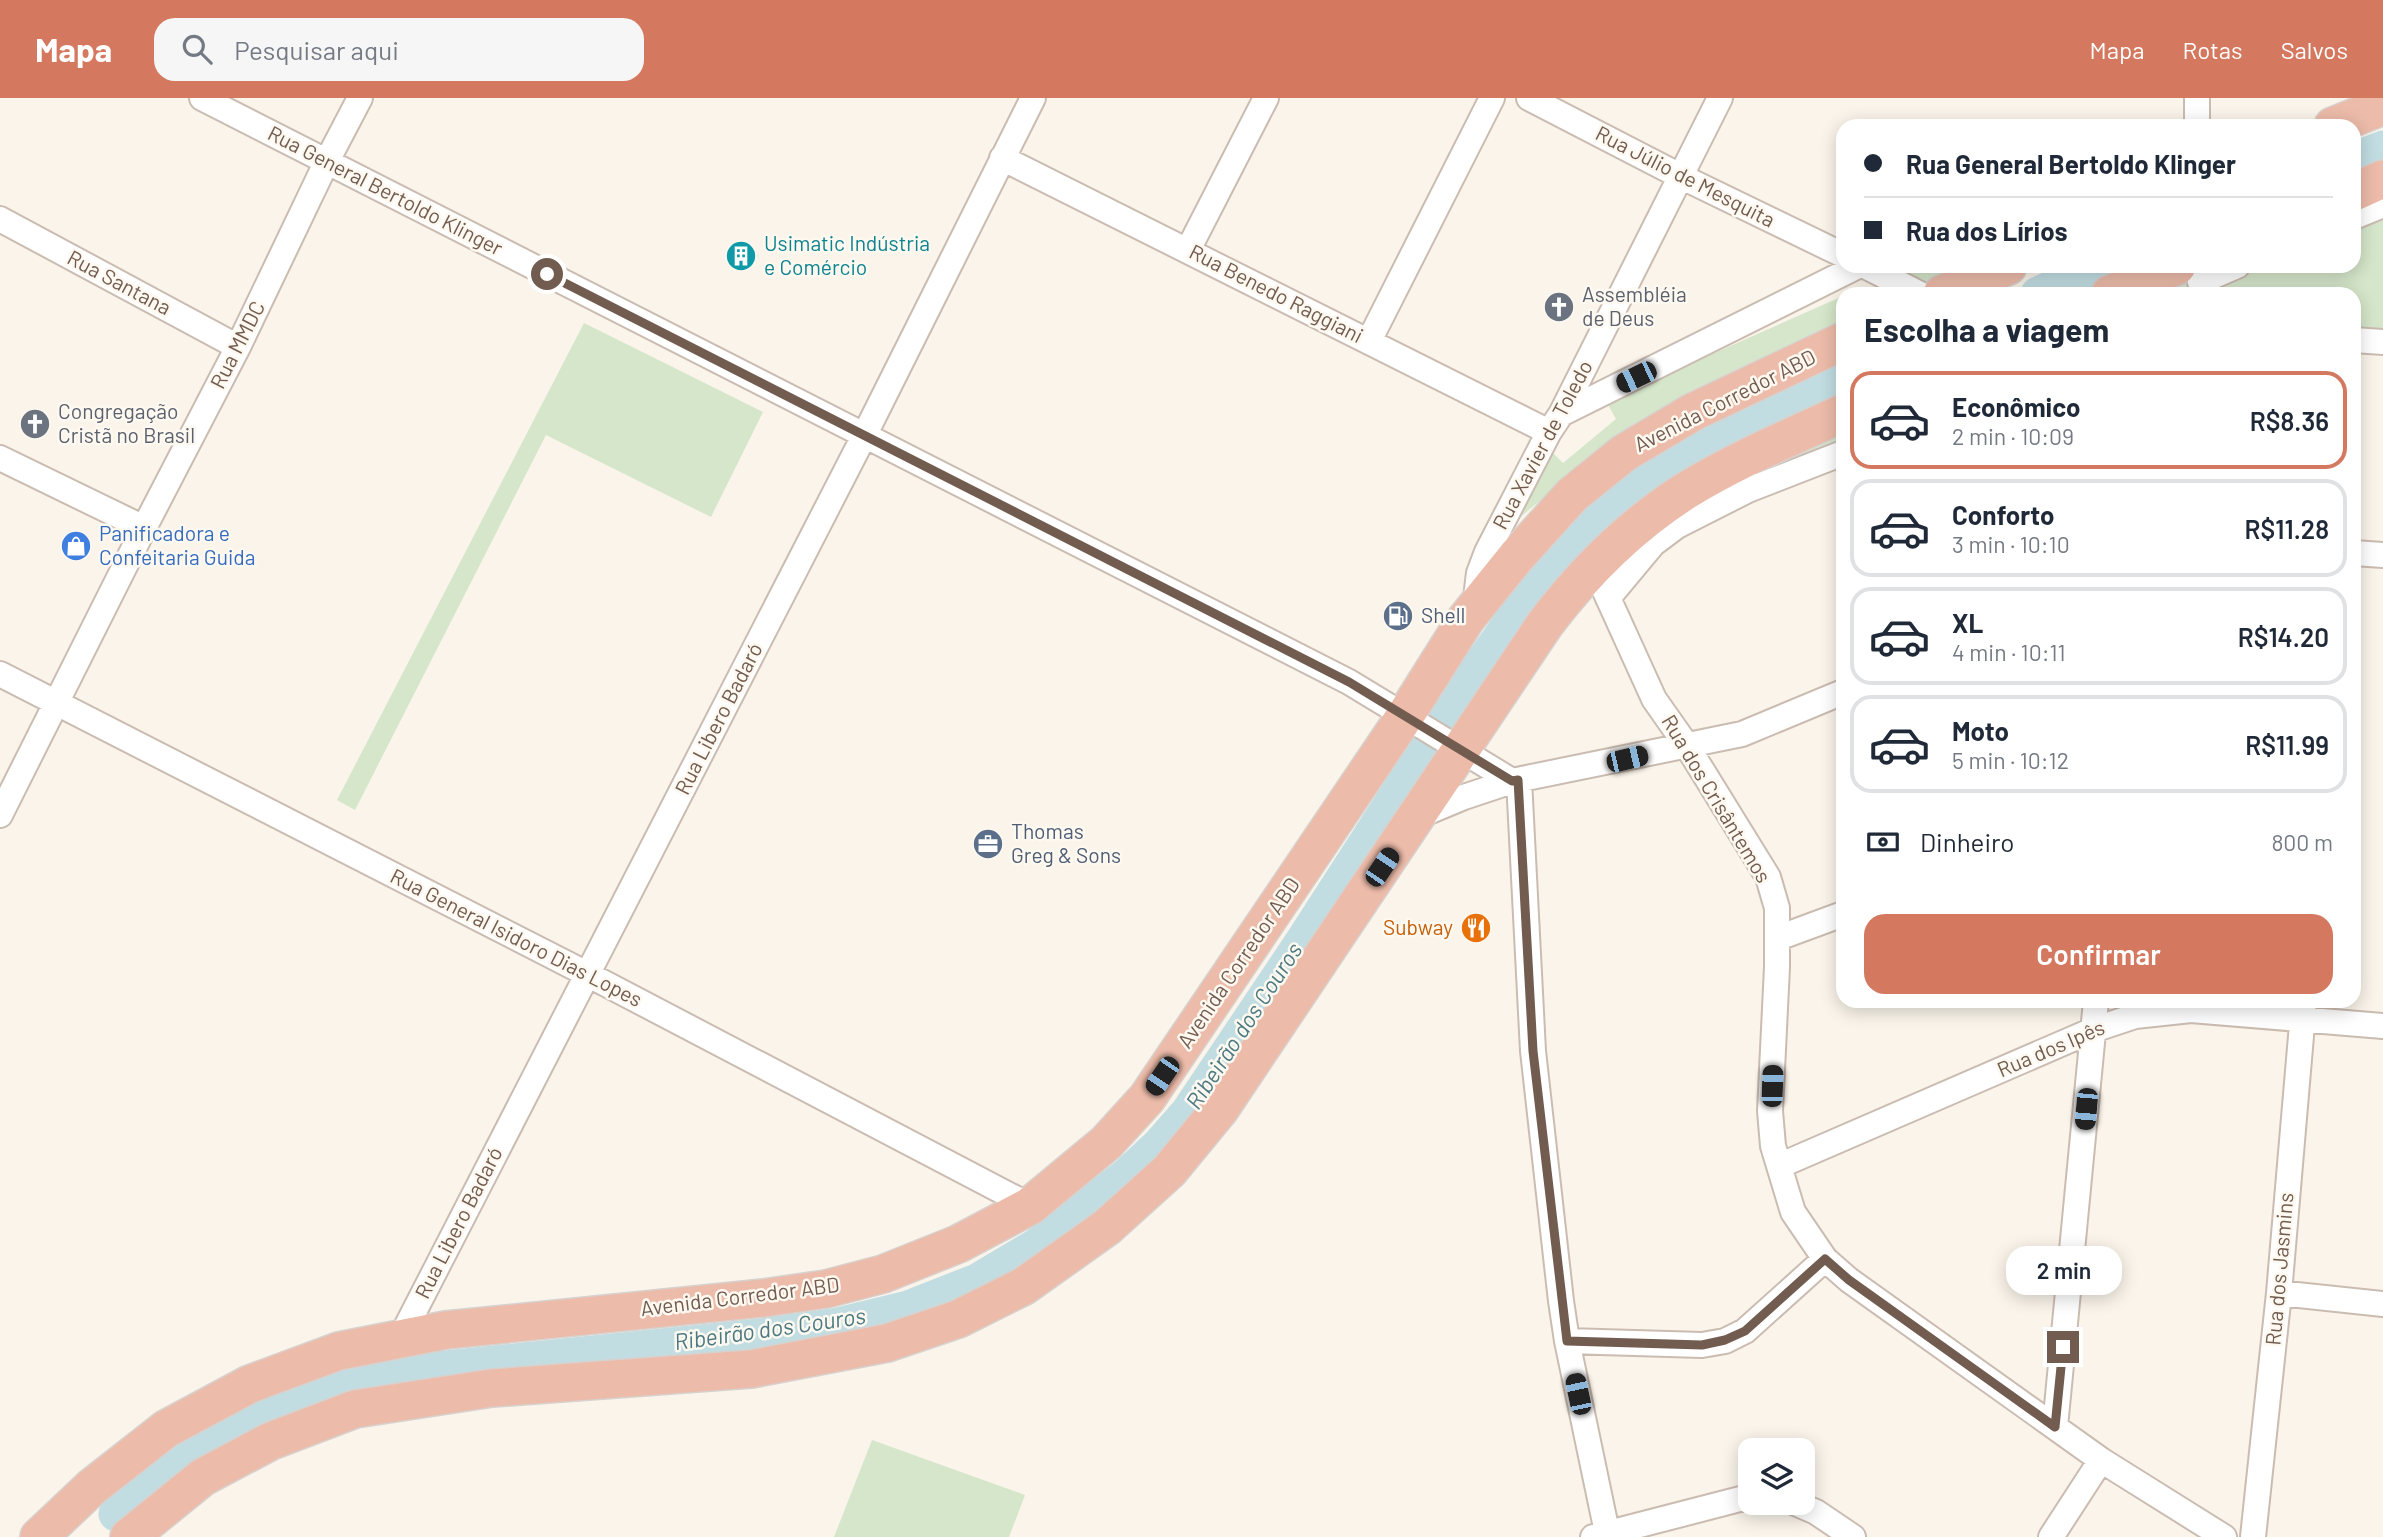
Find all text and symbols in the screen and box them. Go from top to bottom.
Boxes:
search box [154,18,644,81]
text: Mapa [35,29,112,69]
icon: search [178,30,216,68]
text: Pesquisar aqui [234,34,399,65]
text: Mapa [2090,35,2145,64]
text: Rotas [2183,35,2243,64]
text: Salvos [2281,35,2348,64]
street label: Rua General Bertoldo Klinger [264,119,508,260]
street label: Rua Júlio de Mesquita [1592,120,1780,232]
text: Rua General Bertoldo Klinger [1906,148,2236,179]
text: Rua dos Lírios [1906,215,2068,246]
place label: Usimatic Indústria e Comércio [764,230,930,279]
street label: Rua Benedo Raggiani [1186,238,1368,347]
building icon: Usimatic Indústria e Comércio [724,239,758,273]
street label: Rua Santana [64,244,176,319]
route start [531,258,563,290]
place label: Assembléia de Deus [1582,281,1687,330]
church icon: Assembléia de Deus [1542,290,1576,324]
street label: Rua MMDC [204,296,269,392]
text: Escolha a viagem [1864,310,2109,348]
street label: Avenida Corredor ABD [1629,343,1819,456]
street label: Rua Xavier de Toledo [1487,355,1597,533]
car [1613,358,1660,396]
icon: car [1868,389,1931,452]
text: Econômico [1952,391,2081,422]
place label: Congregação Cristã no Brasil [58,398,195,447]
text: R$8.36 [2250,405,2329,436]
church icon: Congregação Cristã no Brasil [18,407,52,441]
text: 2 min · 10:09 [1952,422,2074,450]
icon: car [1868,497,1931,560]
text: Conforto [1952,499,2055,530]
text: R$11.28 [2245,513,2329,544]
place label: Panificadora e Confeitaria Guida [99,520,256,569]
shop icon: Panificadora e Confeitaria Guida [59,529,93,563]
text: 3 min · 10:10 [1952,530,2070,558]
fuel station icon: Shell [1381,599,1415,633]
place label: Shell [1421,602,1465,627]
icon: car [1868,605,1931,668]
text: XL [1952,607,1983,638]
text: R$14.20 [2238,621,2329,652]
street label: Rua Libero Badaró [669,638,767,798]
text: 4 min · 10:11 [1952,638,2066,666]
street label: Rua dos Crisântemos [1657,710,1777,887]
icon: car [1868,713,1931,776]
text: Moto [1952,715,2009,746]
text: R$11.99 [2245,729,2329,760]
car [1605,744,1650,774]
text: 5 min · 10:12 [1952,746,2069,774]
place label: Thomas Greg & Sons [1011,818,1121,867]
icon: cash [1864,823,1902,861]
text: Dinheiro [1920,826,2015,857]
office icon: Thomas Greg & Sons [971,827,1005,861]
text: 800 m [2271,828,2333,856]
car [1362,844,1403,890]
street label: Rua General Isidoro Dias Lopes [387,862,647,1011]
street label: Avenida Corredor ABD [1171,872,1304,1052]
restaurant icon: Subway [1459,911,1493,945]
place label: Subway [1383,914,1453,939]
button: Confirmar [1864,914,2333,994]
water label: Ribeirão dos Couros [1179,937,1308,1114]
street label: Rua dos Ipês [1993,1014,2108,1081]
car [1142,1053,1183,1099]
car [1761,1065,1784,1107]
car [2074,1087,2099,1131]
street label: Rua Libero Badaró [409,1142,507,1302]
street label: Rua dos Jasmins [2259,1191,2298,1346]
callout: 2 min [2005,1246,2121,1294]
text: 2 min [2037,1256,2091,1284]
street label: Avenida Corredor ABD [639,1271,841,1320]
water label: Ribeirão dos Couros [672,1301,868,1355]
route end [2047,1331,2079,1363]
car [1564,1371,1593,1417]
map controls [1738,1438,1815,1515]
button: layers [1738,1438,1815,1515]

